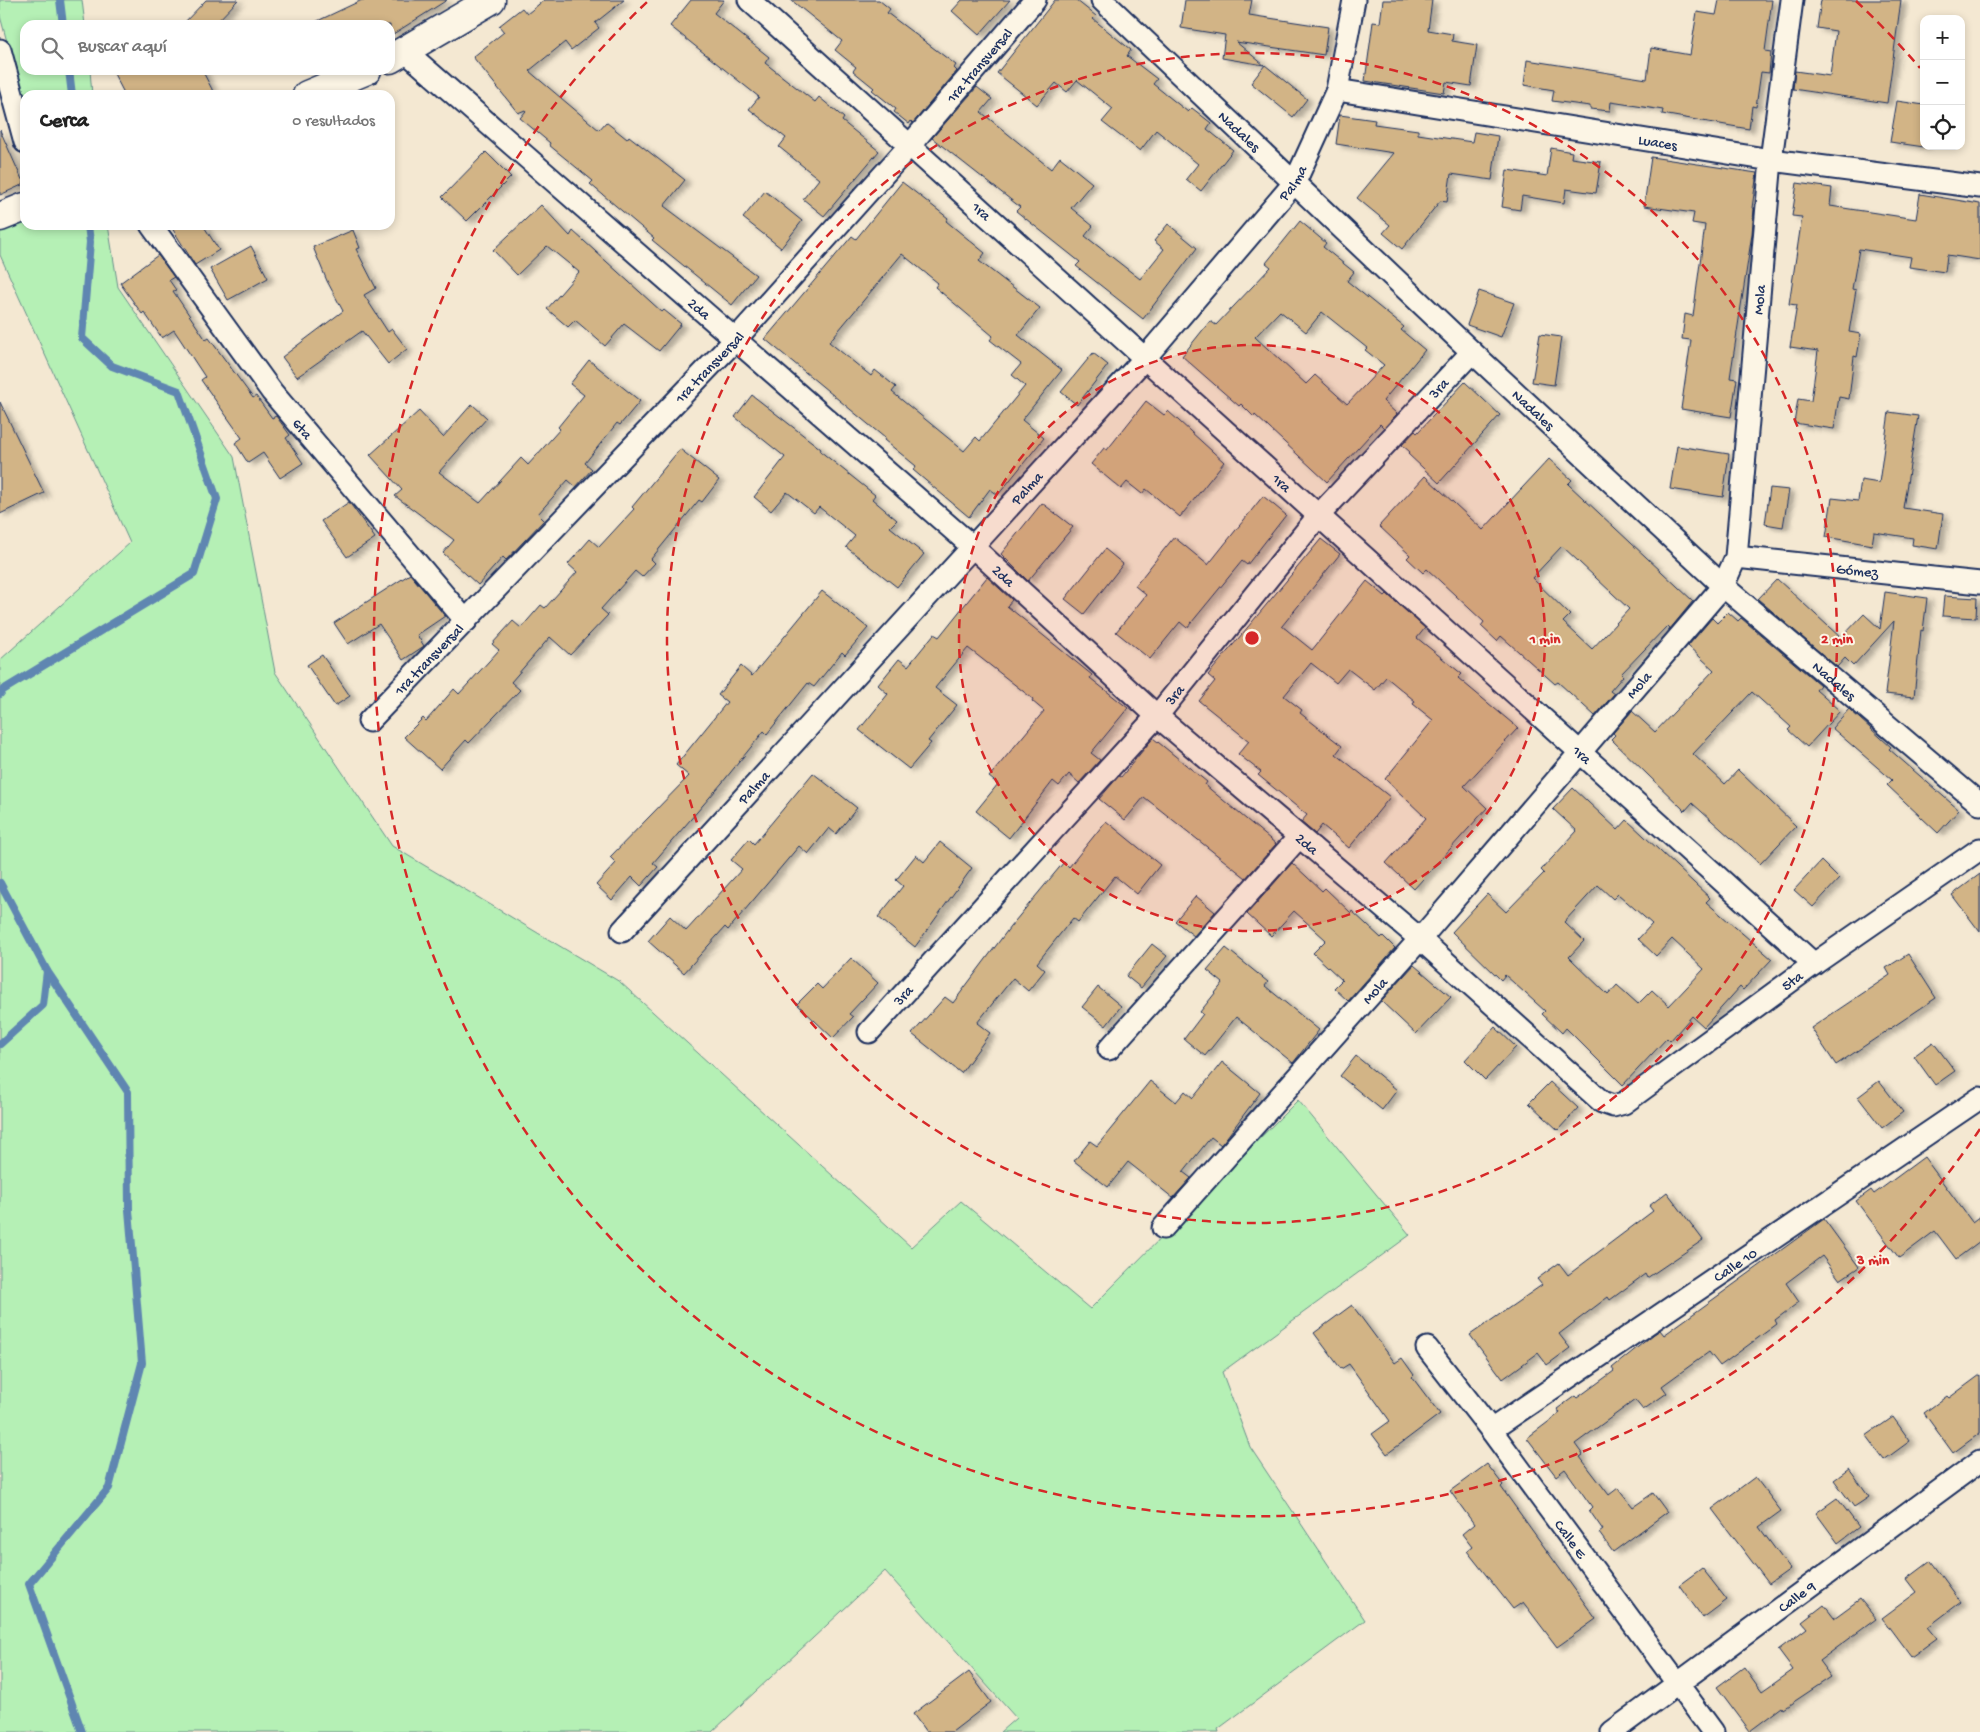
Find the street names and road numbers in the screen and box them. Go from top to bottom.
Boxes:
street label: 1ra transversal [943,25,1018,108]
street label: Nadales [1213,108,1264,157]
street label: Luaces [1637,132,1679,156]
street label: Palma [1275,163,1313,206]
street label: 1ra [966,198,994,226]
street label: Mola [1750,284,1771,316]
street label: 2da [683,295,714,325]
street label: 1ra transversal [671,329,749,409]
street label: 3ra [1425,375,1454,404]
street label: Nadales [1507,387,1558,436]
street label: 6ta [287,416,316,444]
street label: Palma [1008,468,1048,510]
street label: 1ra [1267,470,1295,498]
street label: Gómez [1835,561,1879,583]
street label: 2da [987,562,1018,592]
street label: 1ra transversal [391,621,469,701]
street label: Nadales [1808,658,1859,706]
street label: Mola [1623,668,1657,703]
street label: 3ra [1161,681,1190,711]
street label: 1ra [1567,742,1595,770]
street label: Palma [735,767,775,809]
street label: 2da [1291,830,1322,860]
street label: 5ta [1779,968,1808,996]
street label: Mola [1359,974,1393,1009]
street label: 3ra [890,982,918,1011]
street label: Calle 10 [1711,1244,1762,1287]
street label: Calle E [1549,1517,1590,1563]
street label: Calle 9 [1775,1578,1820,1617]

